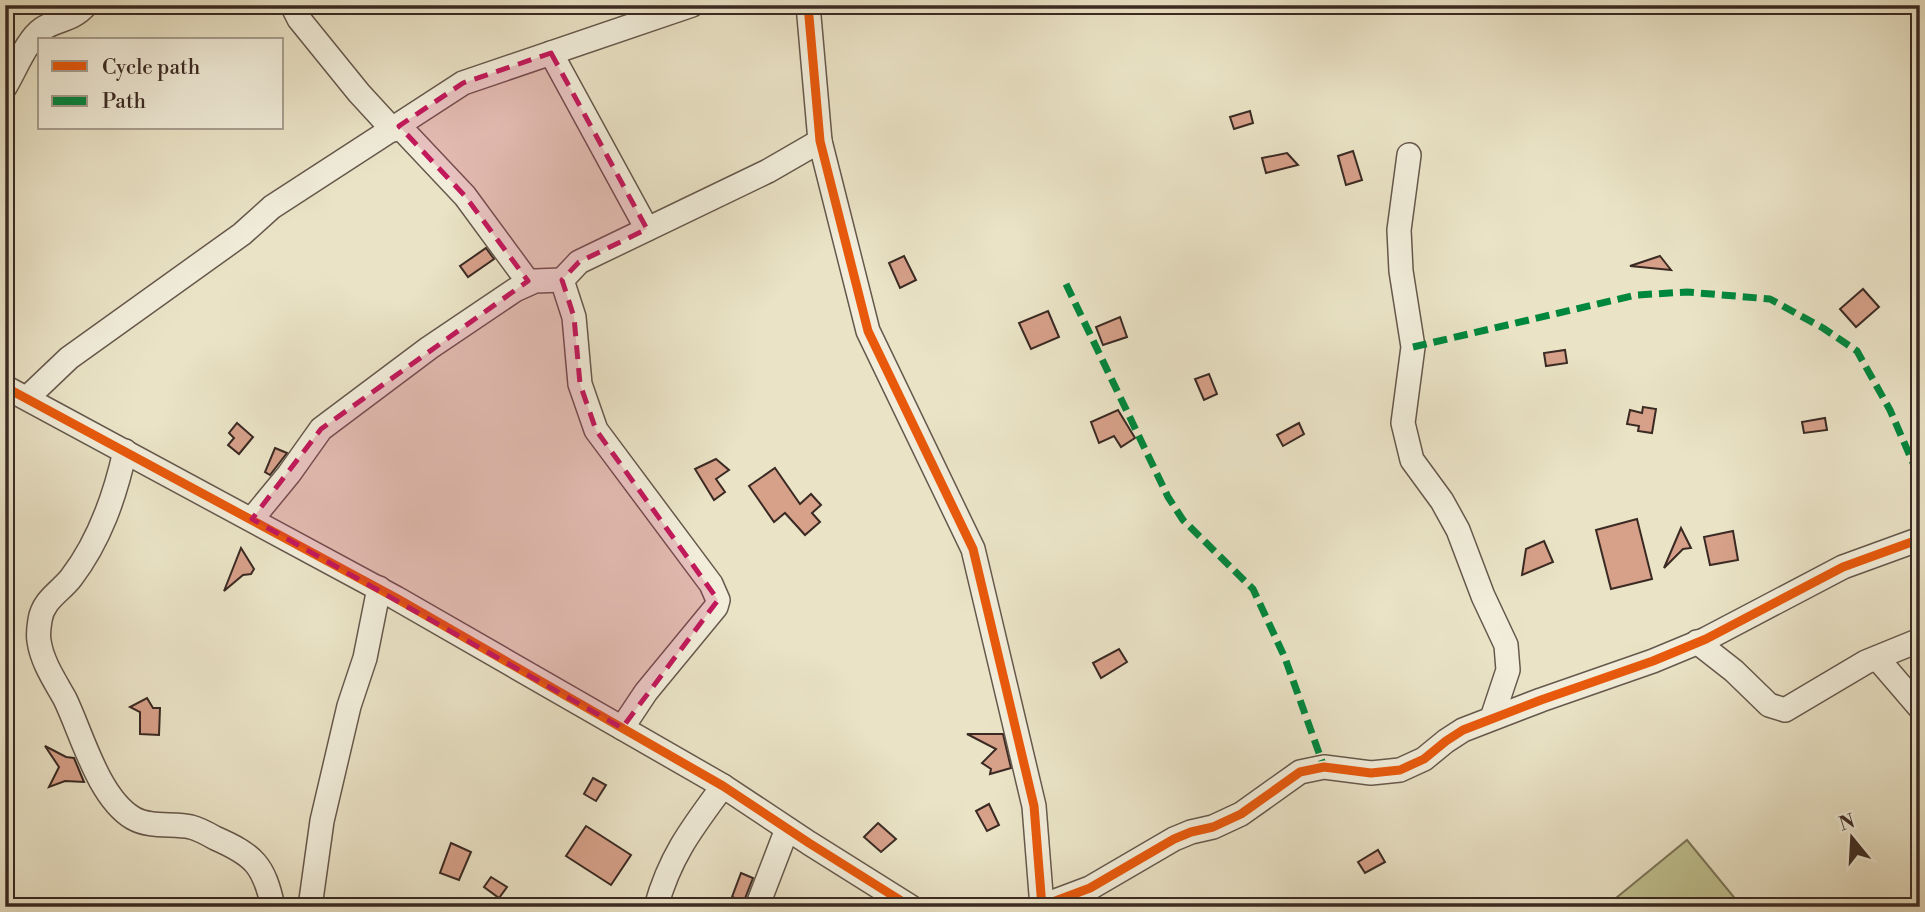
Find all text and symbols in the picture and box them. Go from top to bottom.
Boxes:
legend [38,38,284,130]
text: Cycle path [102,55,201,81]
text: Path [102,89,147,115]
north arrow [1816,804,1886,874]
text: N [1836,809,1858,837]

